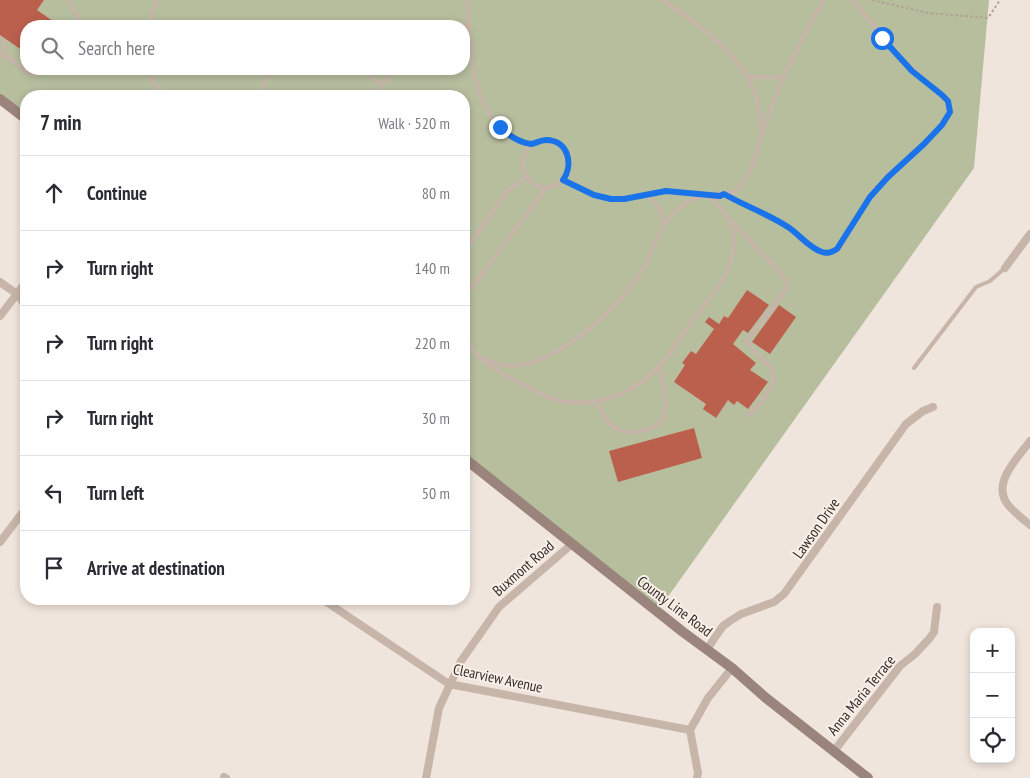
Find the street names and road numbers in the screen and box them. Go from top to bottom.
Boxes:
street label: Lawson Drive [788,494,844,562]
street label: Buxmont Road [488,536,558,600]
street label: County Line Road [634,571,716,641]
street label: Anna Maria Terrace [823,651,899,739]
street label: Clearview Avenue [451,659,545,697]

